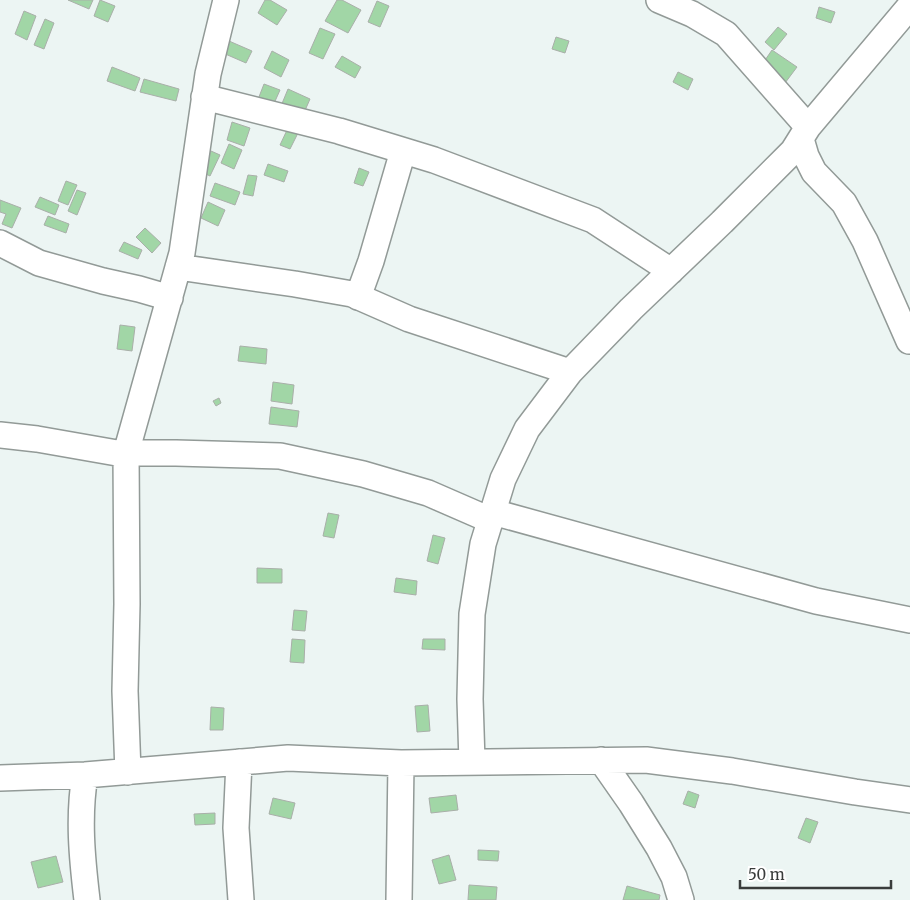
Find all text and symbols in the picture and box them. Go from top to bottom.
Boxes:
scale bar [740,858,891,890]
text: 50 m [748,865,785,884]

